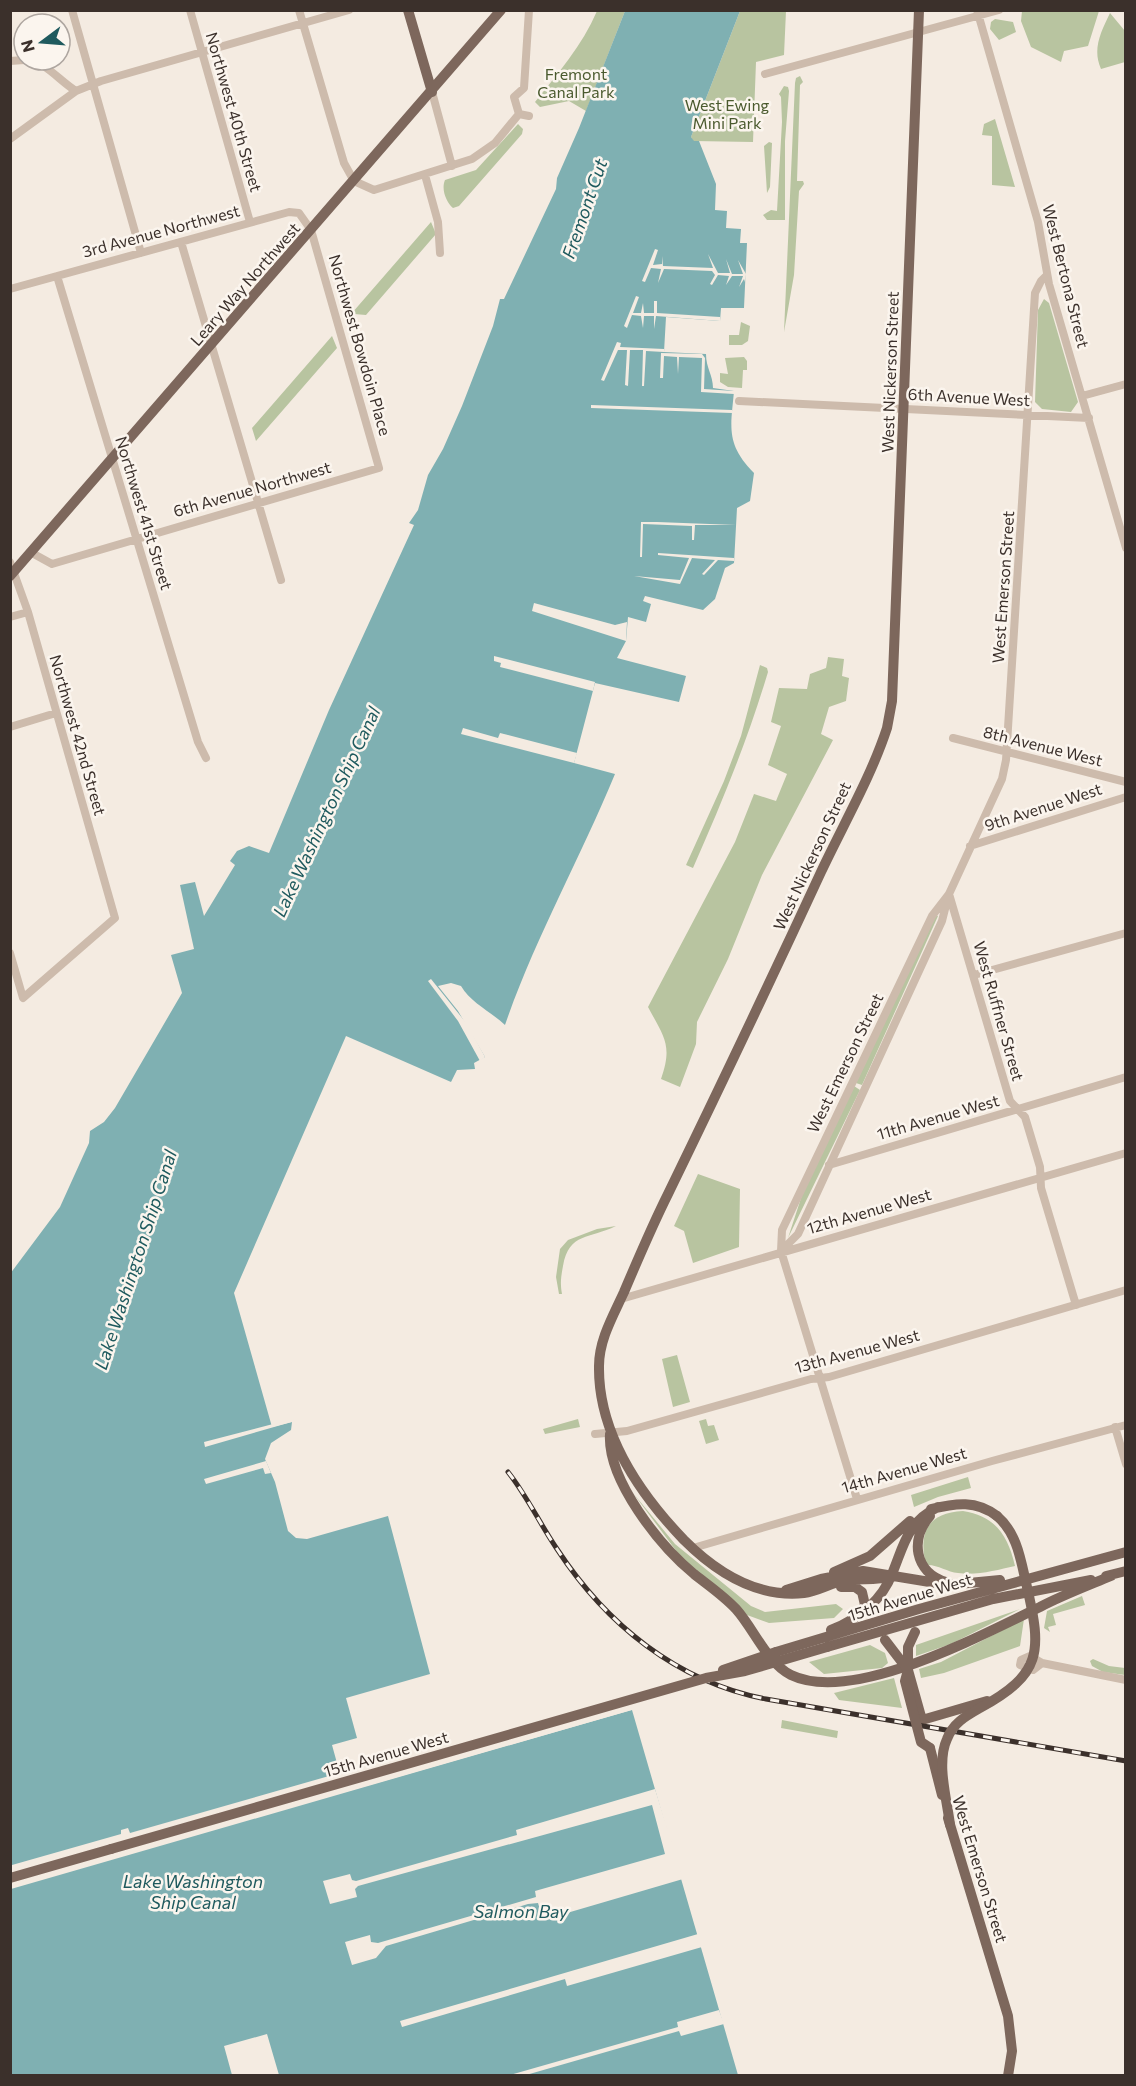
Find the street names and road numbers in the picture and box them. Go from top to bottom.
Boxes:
street label: Northwest 40th Street [203,30,267,194]
street label: 3rd Avenue Northwest [80,200,242,261]
street label: West Bertona Street [1039,202,1094,350]
street label: Leary Way Northwest [186,218,304,349]
street label: Northwest Bowdoin Place [325,252,395,438]
street label: West Nickerson Street [877,290,902,453]
street label: 6th Avenue West [907,384,1031,409]
street label: Northwest 41st Street [112,434,177,592]
street label: 6th Avenue Northwest [171,457,333,520]
street label: West Emerson Street [988,510,1017,664]
street label: Northwest 42nd Street [46,652,111,818]
street label: 8th Avenue West [981,721,1105,770]
street label: West Nickerson Street [769,778,855,933]
street label: 9th Avenue West [982,778,1104,834]
street label: West Ruffner Street [970,939,1029,1083]
street label: West Emerson Street [803,990,887,1136]
street label: 11th Avenue West [875,1090,1002,1143]
street label: 12th Avenue West [805,1184,934,1237]
street label: 13th Avenue West [792,1325,922,1376]
street label: 14th Avenue West [839,1442,969,1496]
street label: 15th Avenue West [846,1569,975,1624]
street label: 15th Avenue West [321,1727,451,1780]
street label: West Emerson Street [949,1793,1012,1945]

